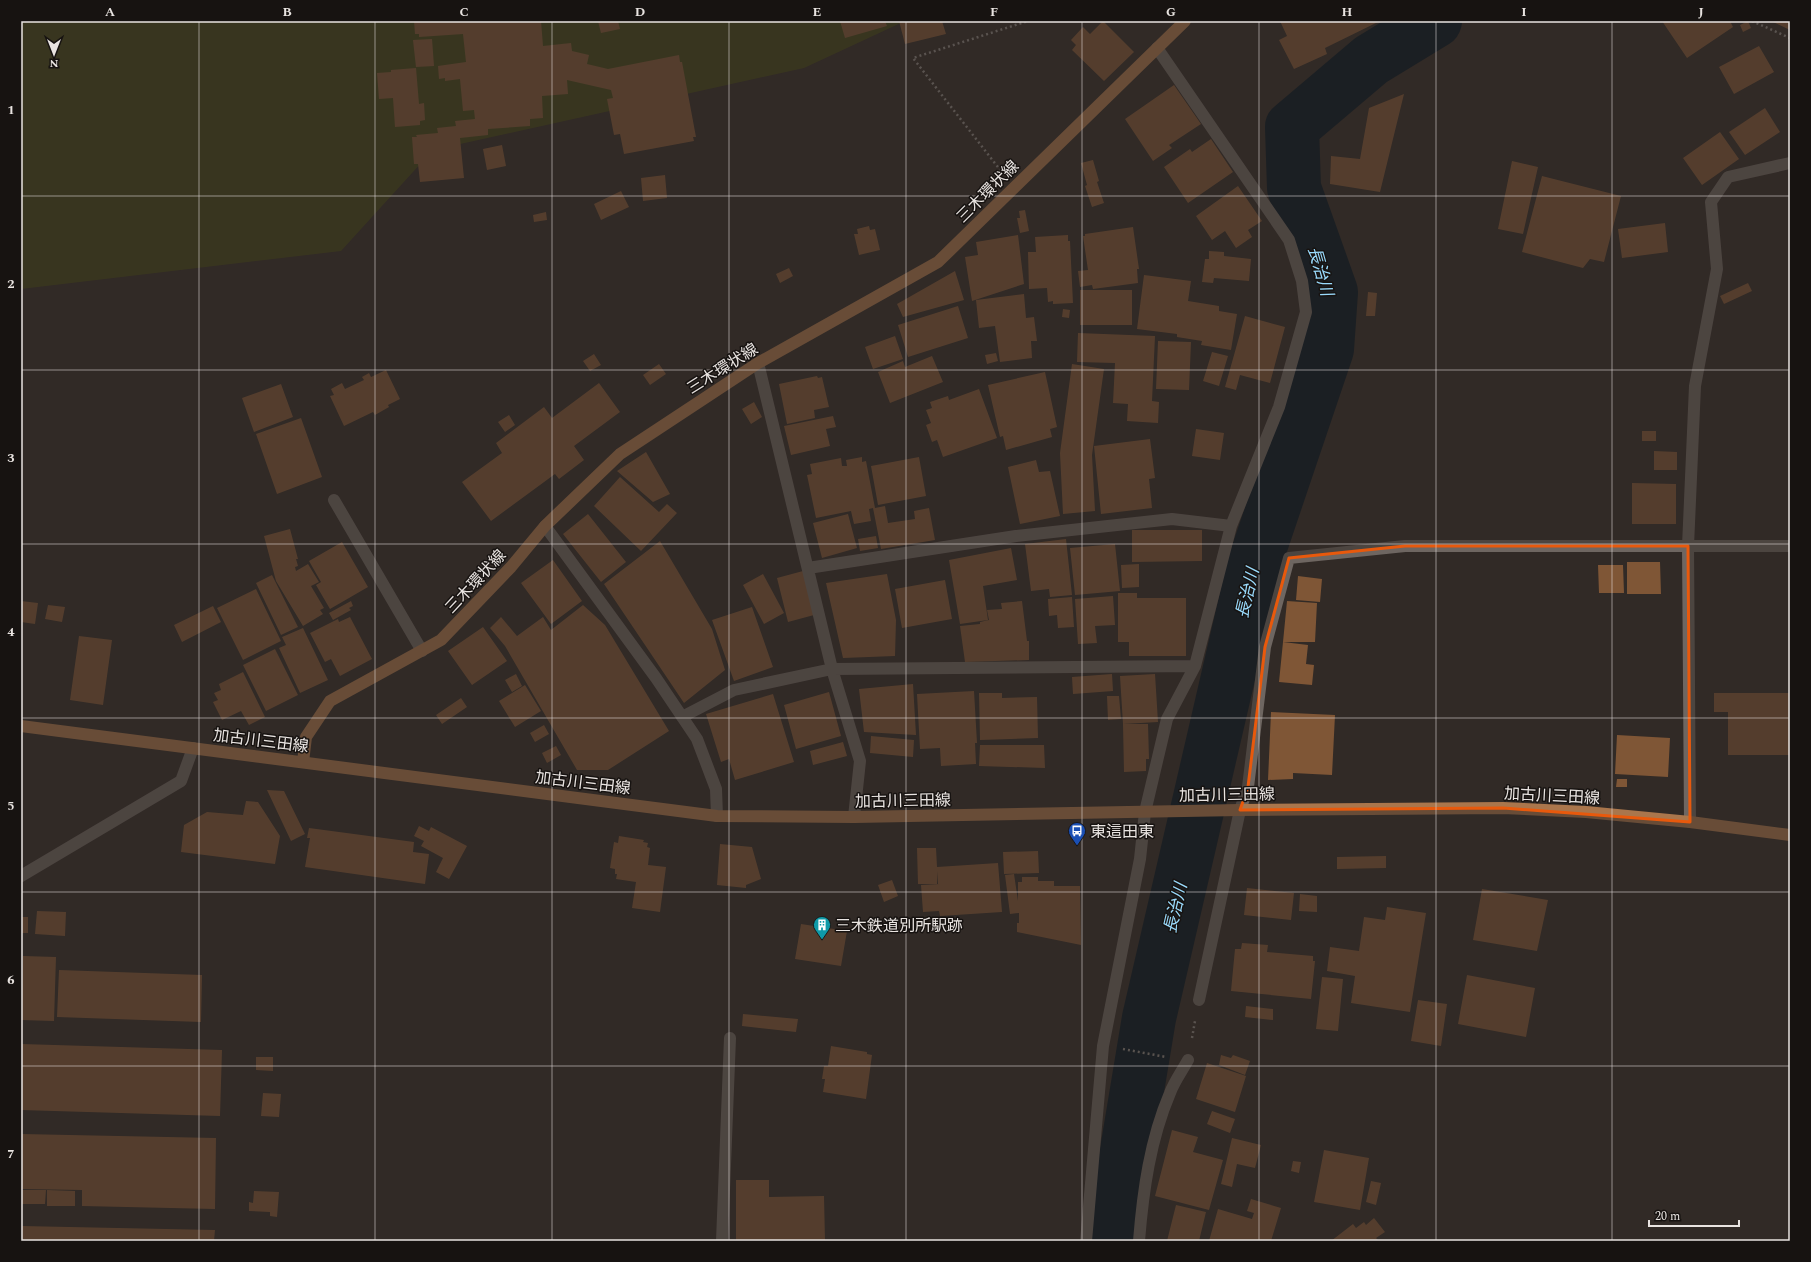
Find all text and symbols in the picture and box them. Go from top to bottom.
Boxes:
text: A [105,2,115,22]
text: B [282,2,292,22]
text: C [459,2,469,22]
text: D [635,2,645,22]
text: E [813,2,822,22]
text: F [990,2,998,22]
text: G [1166,2,1176,22]
text: H [1342,2,1353,22]
text: I [1521,2,1527,22]
text: J [1698,2,1704,22]
north arrow [34,34,74,74]
text: N [49,55,58,72]
text: 1 [7,100,15,120]
street label: 三木環状線 [951,155,1024,228]
water label: 長治川 [1301,243,1340,301]
text: 2 [7,274,15,294]
street label: 三木環状線 [682,337,763,400]
text: 3 [7,448,15,468]
street label: 三木環状線 [440,544,512,619]
water label: 長治川 [1230,564,1267,621]
text: 4 [7,622,15,642]
street label: 加古川三田線 [212,723,310,759]
street label: 加古川三田線 [534,765,632,801]
street label: 加古川三田線 [1179,782,1275,808]
street label: 加古川三田線 [1503,782,1601,810]
street label: 加古川三田線 [855,788,951,814]
text: 5 [7,796,15,816]
place label: 東這田東 [1090,820,1154,844]
bus stop icon: 東這田東 [1067,821,1087,846]
water label: 長治川 [1158,879,1195,936]
place label: 三木鉄道別所駅跡 [835,914,963,938]
building icon: 三木鉄道別所駅跡 [812,915,832,940]
text: 6 [7,970,15,990]
text: 7 [7,1144,15,1164]
scale bar [1649,1202,1739,1228]
text: 20 m [1655,1207,1680,1226]

